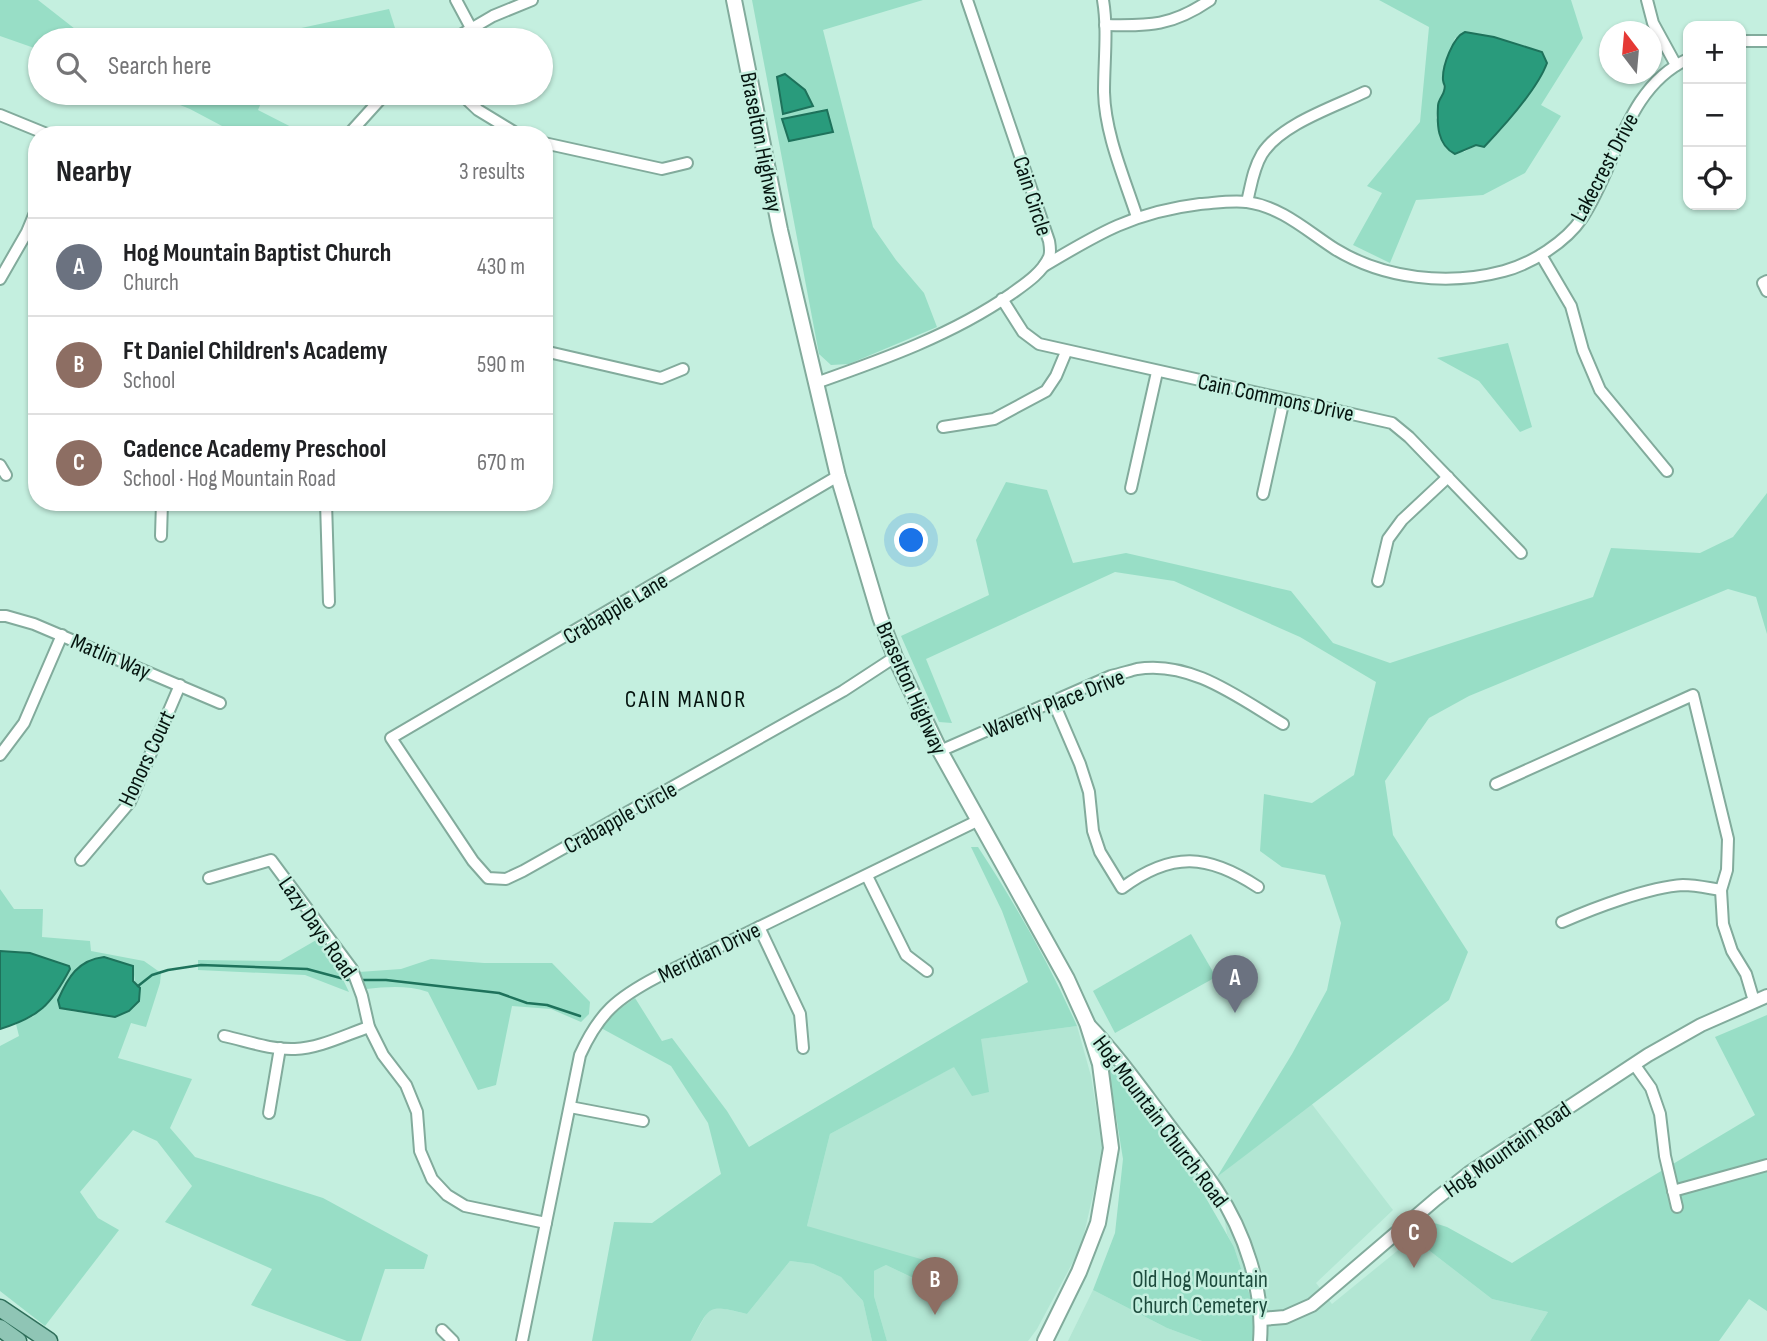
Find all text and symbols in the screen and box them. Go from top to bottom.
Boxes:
north arrow [1599,21,1662,84]
map controls [1683,21,1746,210]
button: + [1683,21,1746,84]
search box [28,28,553,105]
icon: search [52,48,90,86]
text: Search here [108,51,211,82]
street label: Braselton Highway [734,70,788,215]
button: − [1683,84,1746,147]
street label: Lakecrest Drive [1565,109,1645,226]
button: locate [1683,147,1746,210]
street label: Cain Circle [1006,153,1058,240]
text: Nearby [56,154,132,190]
text: 3 results [459,158,525,186]
text: Hog Mountain Baptist Church [123,238,391,269]
text: A [74,253,84,281]
text: 430 m [477,253,525,281]
text: Church [123,269,179,297]
text: Ft Daniel Children's Academy [123,336,388,367]
text: B [74,351,84,379]
text: 590 m [477,351,525,379]
text: School [123,367,175,395]
street label: Cain Commons Drive [1195,368,1356,428]
text: Cadence Academy Preschool [123,434,386,465]
text: C [73,449,85,477]
text: 670 m [477,449,525,477]
text: School · Hog Mountain Road [123,465,336,493]
your location [894,523,928,557]
street label: Crabapple Lane [558,567,673,651]
street label: Braselton Highway [869,618,953,759]
street label: Matlin Way [66,628,155,686]
street label: Waverly Place Drive [980,663,1129,745]
district label: CAIN MANOR [625,685,747,714]
street label: Honors Court [112,706,181,811]
street label: Crabapple Circle [559,775,682,860]
street label: Lazy Days Road [272,872,362,984]
street label: Meridian Drive [654,916,765,990]
pin: A [1212,955,1258,1013]
street label: Hog Mountain Church Road [1086,1030,1234,1213]
street label: Hog Mountain Road [1439,1096,1577,1204]
pin: C [1391,1210,1437,1268]
pin: B [912,1257,958,1315]
park label: Old Hog Mountain Church Cemetery [1132,1266,1268,1320]

